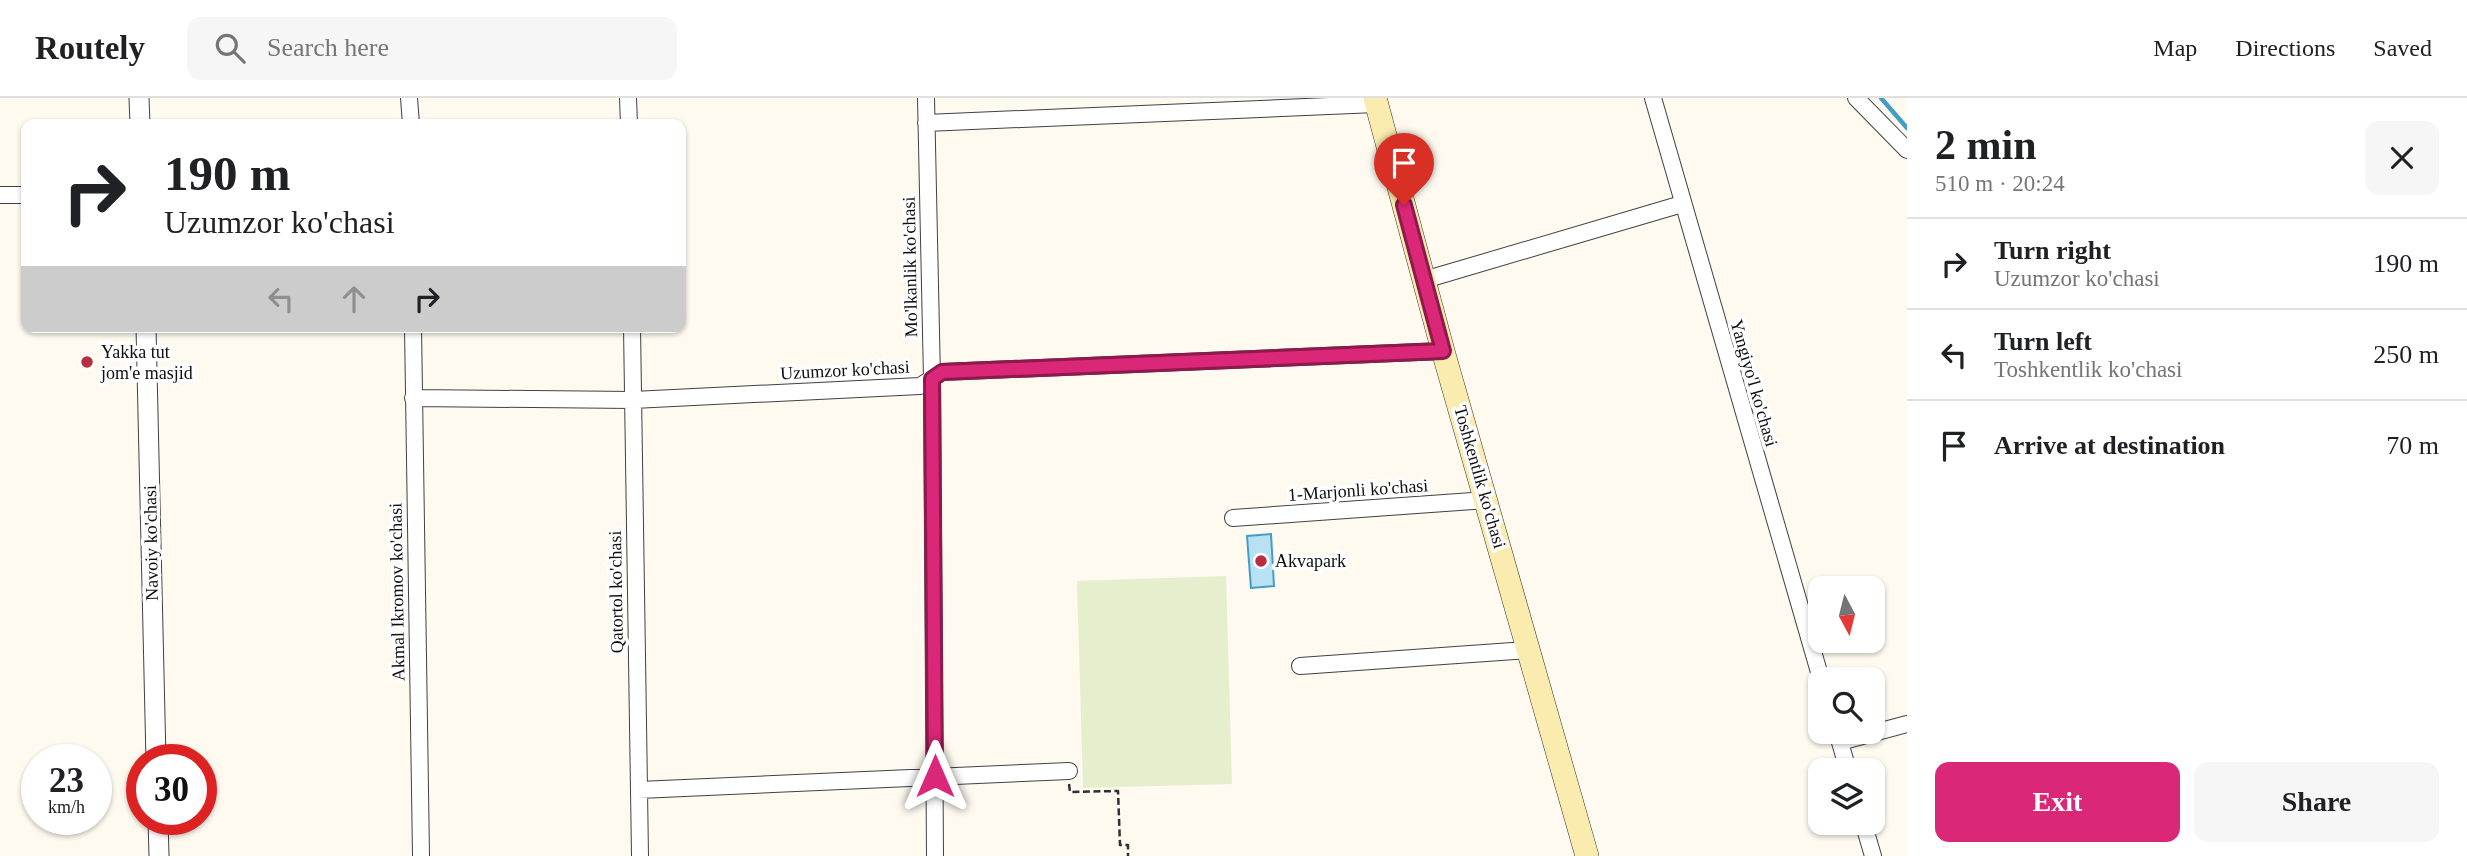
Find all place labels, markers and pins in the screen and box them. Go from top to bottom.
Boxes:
pin [1374,133,1434,205]
place label: Yakka tut jom'e masjid [100,342,193,383]
marker: Yakka tut jom'e masjid [79,354,95,370]
place label: Akvapark [1275,551,1346,571]
marker: Akvapark [1253,553,1269,569]

